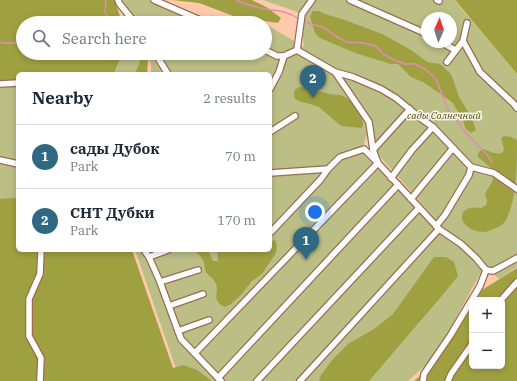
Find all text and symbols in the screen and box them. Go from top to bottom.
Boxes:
north arrow [421,12,457,48]
search box [16,16,272,60]
icon: search [30,27,52,49]
text: Search here [62,29,147,48]
pin: 2 [300,65,326,98]
text: Nearby [32,87,93,109]
text: 2 results [203,90,256,107]
park label: сады Солнечный [407,109,481,122]
text: сады Дубок [70,139,160,158]
text: 1 [41,148,49,165]
text: 70 m [225,148,256,165]
text: Park [70,158,98,175]
your location [305,202,325,222]
text: СНТ Дубки [70,203,155,222]
text: 2 [41,212,49,229]
text: 170 m [217,212,256,229]
text: Park [70,222,98,239]
pin: 1 [293,227,319,260]
map controls [469,297,505,369]
button: + [469,297,505,333]
button: − [469,333,505,369]

